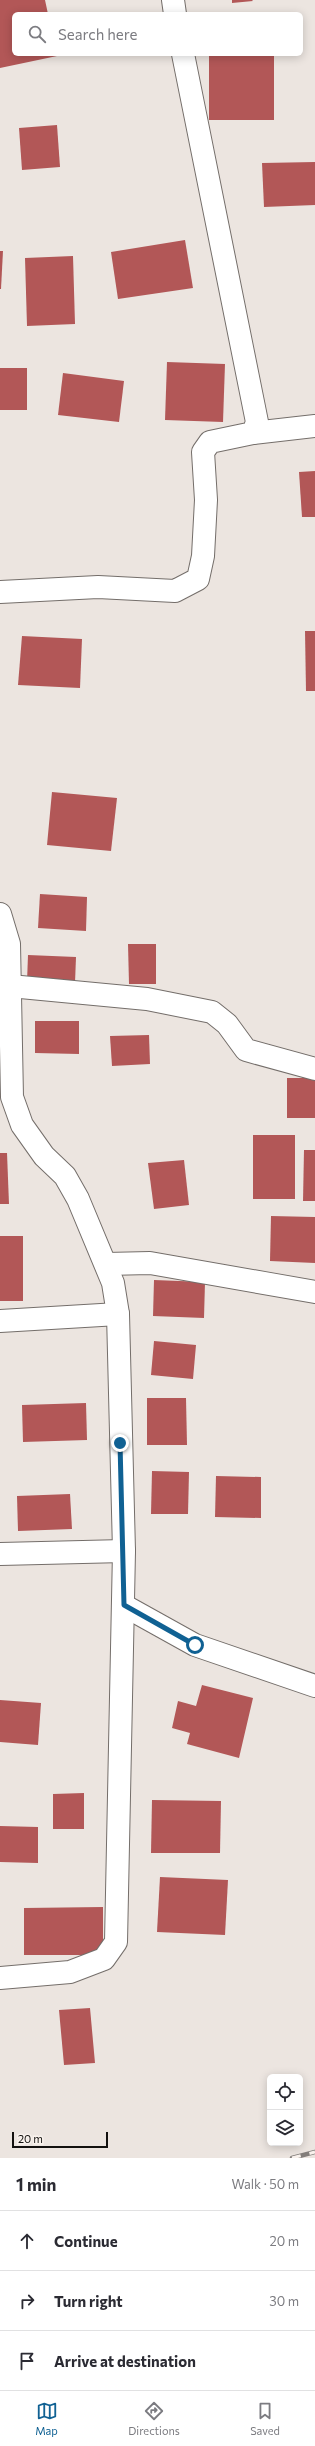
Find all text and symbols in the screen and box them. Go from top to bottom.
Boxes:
search box [12,12,303,56]
icon: search [26,23,48,45]
text: Search here [58,25,137,43]
route end [111,1434,129,1452]
route start [186,1636,204,1654]
map controls [267,2074,303,2146]
button: locate [267,2074,303,2110]
button: layers [267,2110,303,2146]
scale bar [12,2130,108,2149]
text: 20 m [18,2132,43,2145]
text: 1 min [16,2174,56,2195]
text: Walk · 50 m [231,2176,299,2192]
icon: ahead [16,2230,38,2252]
text: Continue [54,2232,118,2250]
text: 20 m [270,2233,299,2249]
icon: right [16,2290,38,2312]
text: Turn right [54,2292,123,2310]
text: 30 m [269,2293,299,2309]
icon: arrive [16,2350,38,2372]
text: Arrive at destination [54,2352,196,2370]
tab: Map [35,2400,58,2437]
tab: Directions [128,2400,180,2437]
tab: Saved [250,2400,280,2437]

